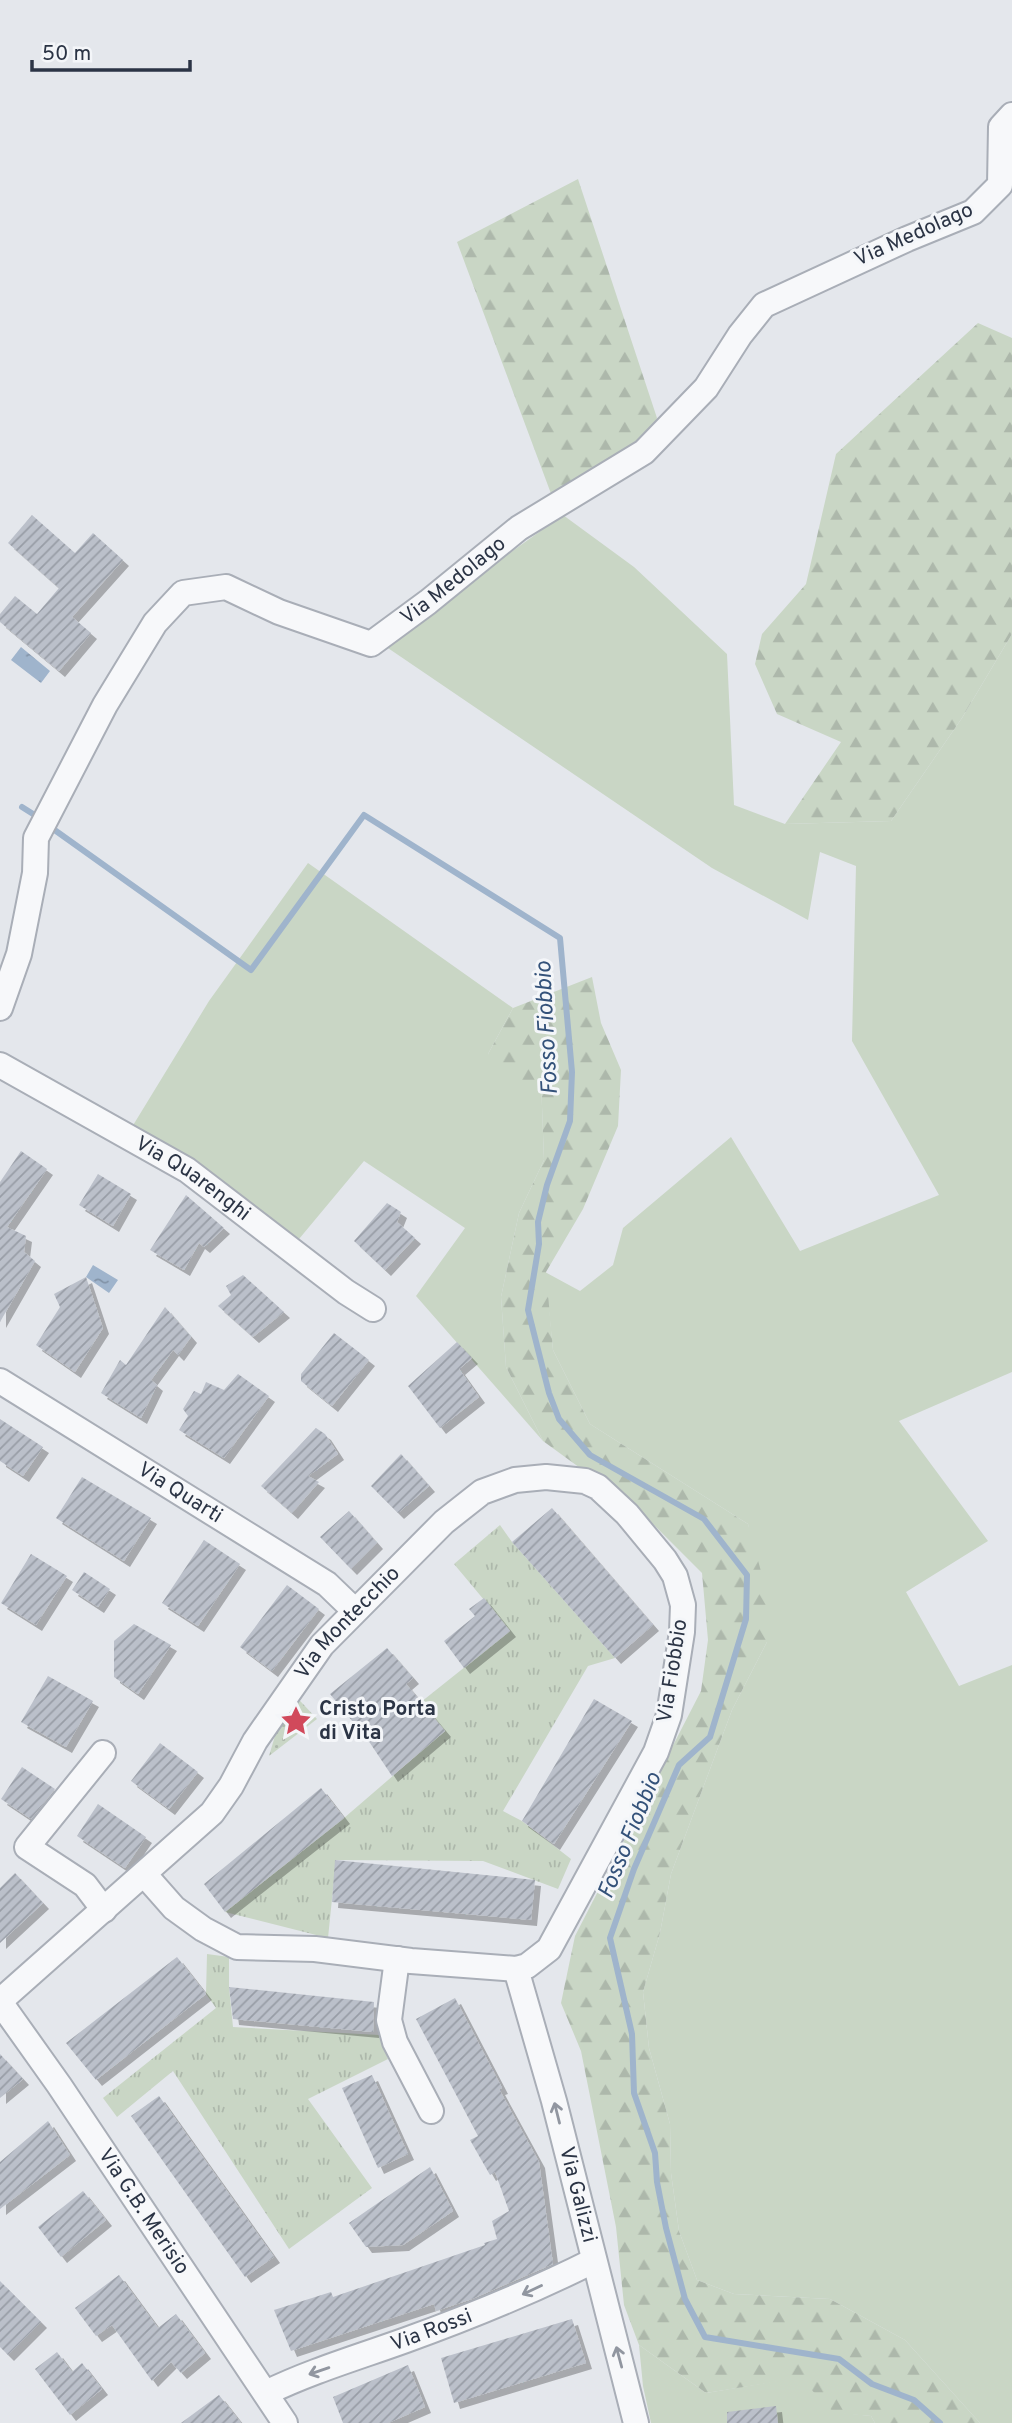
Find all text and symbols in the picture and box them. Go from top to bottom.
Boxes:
scale bar [32,28,189,72]
text: 50 m [42,41,91,68]
street label: Via Medolago [850,197,978,273]
street label: Via Medolago [395,530,512,631]
water label: Fosso Fiobbio [530,960,566,1095]
street label: Via Quarenghi [130,1130,256,1227]
street label: Via Quarti [133,1456,228,1529]
street label: Via Montecchio [289,1560,406,1684]
street label: Via Fiobbio [651,1617,695,1725]
place label: Cristo Porta di Vita [319,1696,436,1747]
place icon: Cristo Porta di Vita [279,1704,313,1738]
water label: Fosso Fiobbio [593,1768,670,1903]
one-way arrow [550,2102,563,2124]
street label: Via G.B. Merisio [92,2143,195,2280]
street label: Via Galizzi [553,2144,603,2245]
one-way arrow [522,2284,543,2297]
street label: Via Rossi [387,2303,476,2358]
one-way arrow [611,2346,624,2368]
one-way arrow [308,2366,330,2378]

